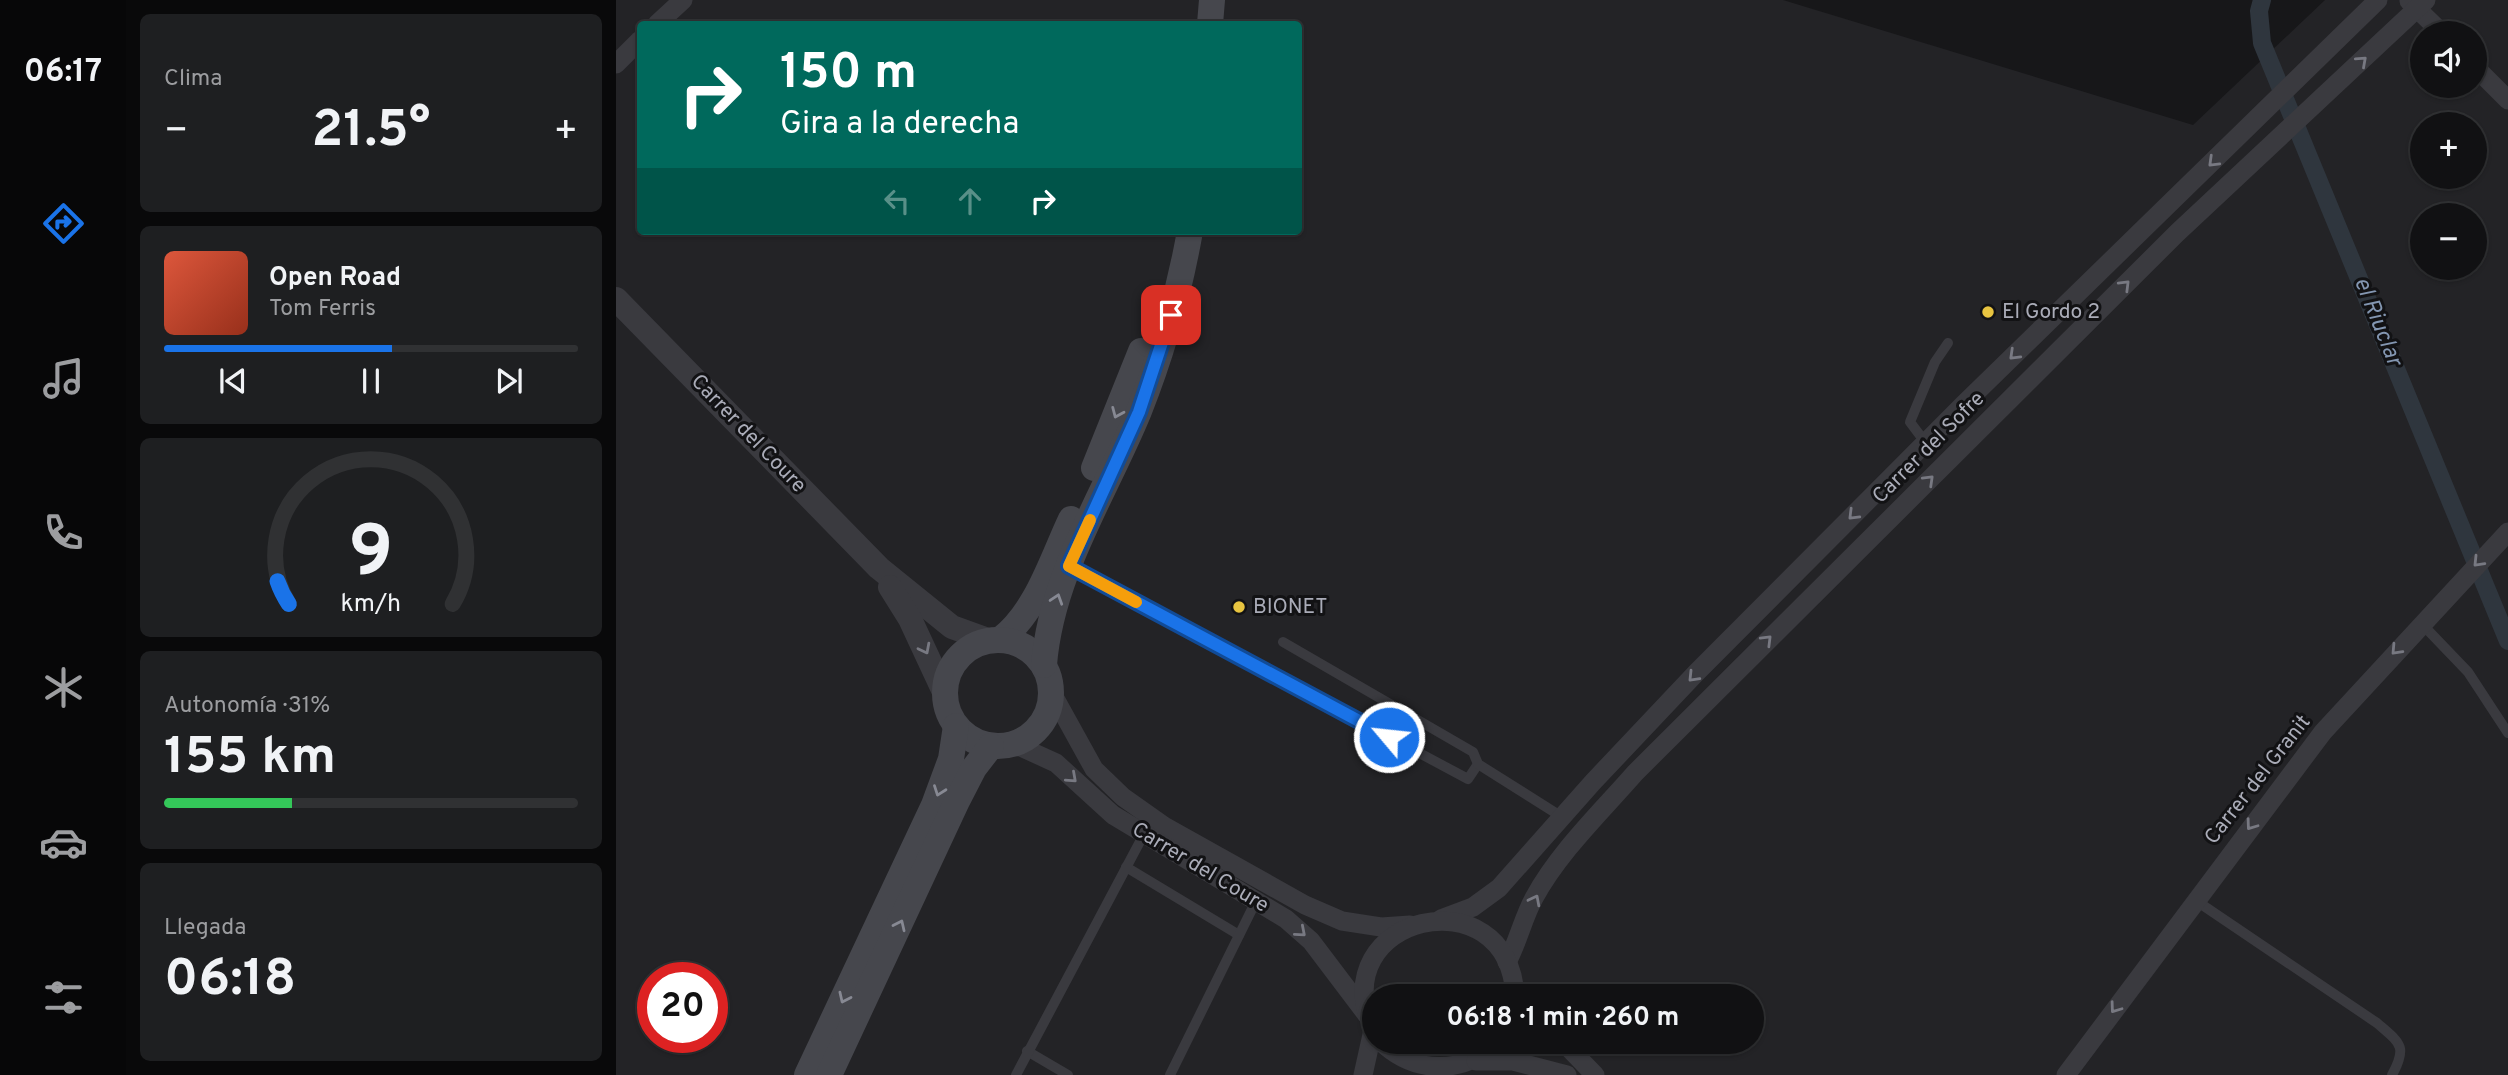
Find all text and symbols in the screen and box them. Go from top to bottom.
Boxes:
map controls [2410,21,2487,280]
button: sound [2410,21,2487,98]
text: 150 m [780,44,917,106]
icon: right [665,49,756,140]
text: 06:17 [24,53,102,93]
one-way arrow [2354,57,2367,70]
text: Clima [164,65,222,94]
text: 21.5° [312,99,430,165]
text: Gira a la derecha [780,105,1019,145]
text: − [164,108,189,157]
text: + [553,108,578,157]
button: + [2410,112,2487,189]
one-way arrow [2208,154,2221,167]
icon: left [878,182,916,220]
icon: ahead [951,182,989,220]
icon: right [1024,182,1062,220]
icon: directions [39,199,88,248]
button: − [2410,203,2487,280]
text: Open Road [269,262,401,295]
water label: el Riuclar [2346,273,2409,373]
one-way arrow [2117,281,2130,294]
pin [1141,285,1201,345]
text: Tom Ferris [269,295,376,324]
icon: arrive [1152,296,1190,334]
place label: El Gordo 2 [2002,299,2100,326]
marker: El Gordo 2 [1980,304,1996,320]
one-way arrow [2009,346,2022,359]
icon: music [39,354,88,403]
icon: previous [214,362,252,400]
icon: pause [352,362,390,400]
icon: next [490,362,528,400]
street label: Carrer del Coure [684,369,812,499]
street label: Carrer del Sofre [1867,386,1991,510]
one-way arrow [1111,406,1125,418]
one-way arrow [1921,476,1934,489]
one-way arrow [1849,507,1861,519]
icon: phone [39,508,88,557]
text: 9 [349,510,393,602]
one-way arrow [2473,554,2486,567]
text: km/h [341,588,401,620]
one-way arrow [1049,593,1063,605]
place label: BIONET [1253,594,1327,621]
marker: BIONET [1231,599,1247,615]
one-way arrow [1759,636,1771,648]
one-way arrow [916,642,930,654]
one-way arrow [2392,642,2404,655]
icon: climate [39,663,88,712]
one-way arrow [1688,669,1701,682]
text: Autonomía · 31% [164,692,330,721]
position arrow [1352,700,1426,774]
street label: Carrer del Granit [2199,710,2317,850]
text: 155 km [164,726,336,792]
one-way arrow [1064,770,1077,782]
one-way arrow [933,785,947,797]
street label: Carrer del Coure [1127,816,1273,920]
one-way arrow [2246,817,2259,830]
icon: car [39,818,88,867]
one-way arrow [1526,895,1540,907]
text: Llegada [164,914,246,943]
one-way arrow [892,919,906,932]
one-way arrow [1293,924,1306,936]
text: 06:18 [164,948,296,1014]
speed limit sign: 20 [637,962,728,1053]
icon: filters [39,973,88,1022]
one-way arrow [838,991,852,1003]
one-way arrow [2111,1000,2124,1013]
text: 06:18 · 1 min · 260 m [1447,1002,1679,1035]

